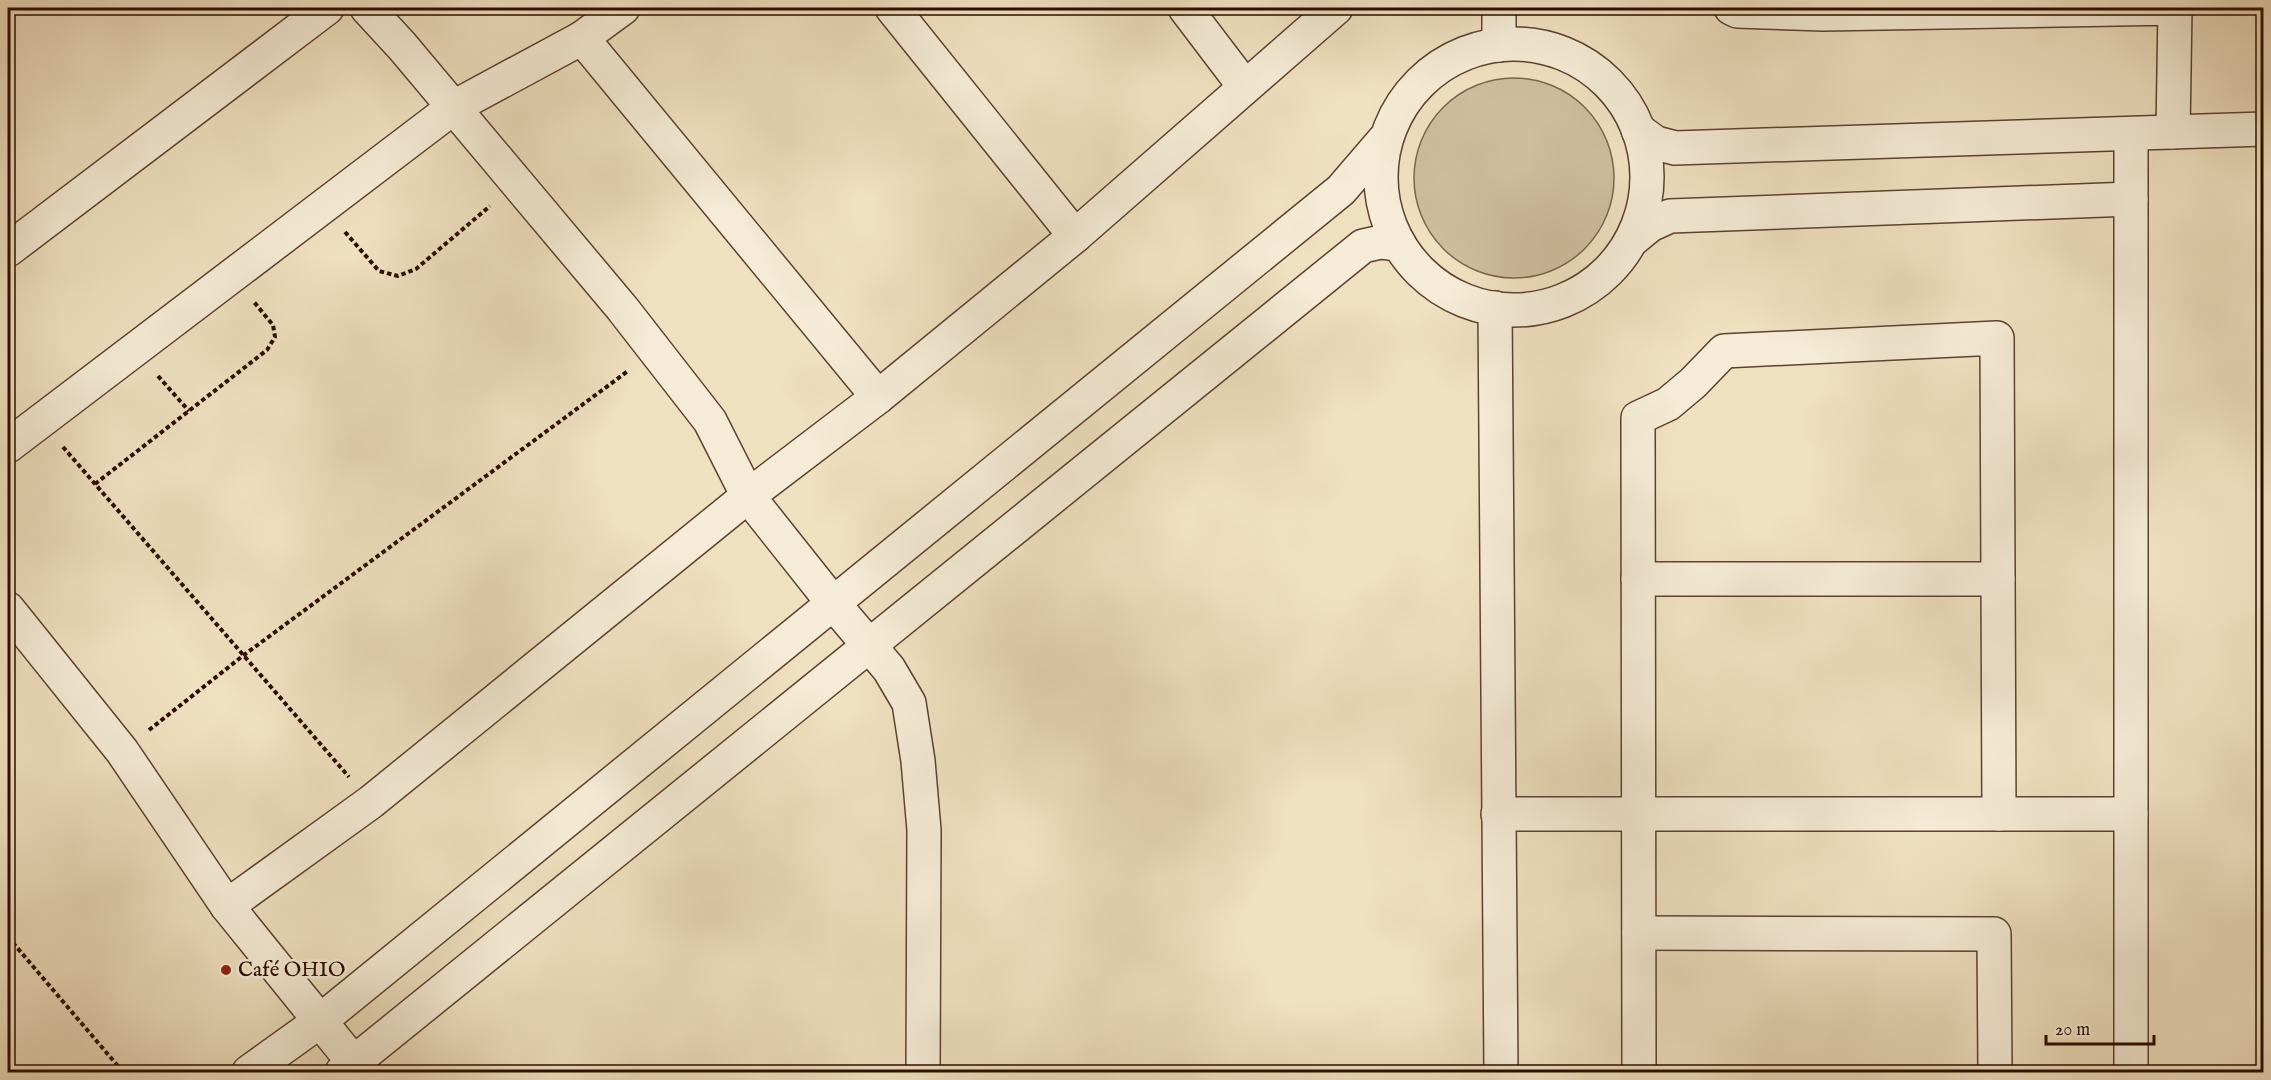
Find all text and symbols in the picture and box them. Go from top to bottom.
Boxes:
place label: Café OHIO [238,957,345,984]
marker: Café OHIO [219,963,233,977]
scale bar [2046,1008,2154,1046]
text: 20 m [2055,1019,2090,1042]

